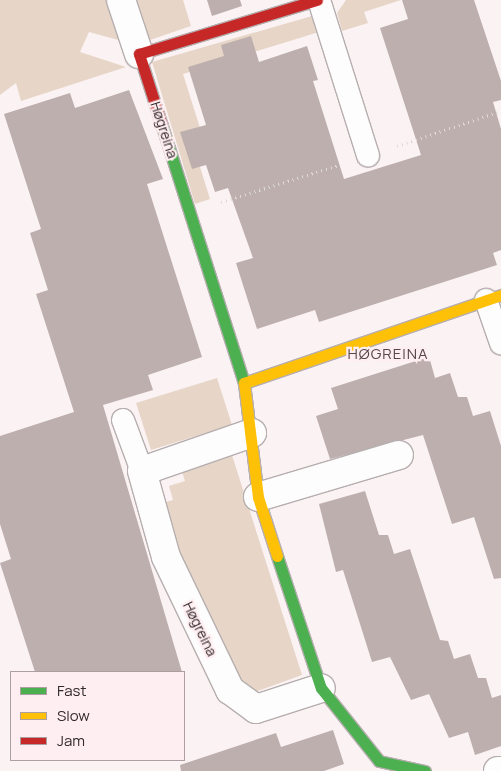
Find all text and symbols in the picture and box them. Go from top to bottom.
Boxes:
street label: Høgreina [147,100,181,160]
district label: HØGREINA [347,345,429,363]
street label: Høgreina [180,599,220,659]
legend [10,671,185,761]
text: Fast [57,680,86,701]
text: Slow [57,705,90,726]
text: Jam [57,730,85,751]

